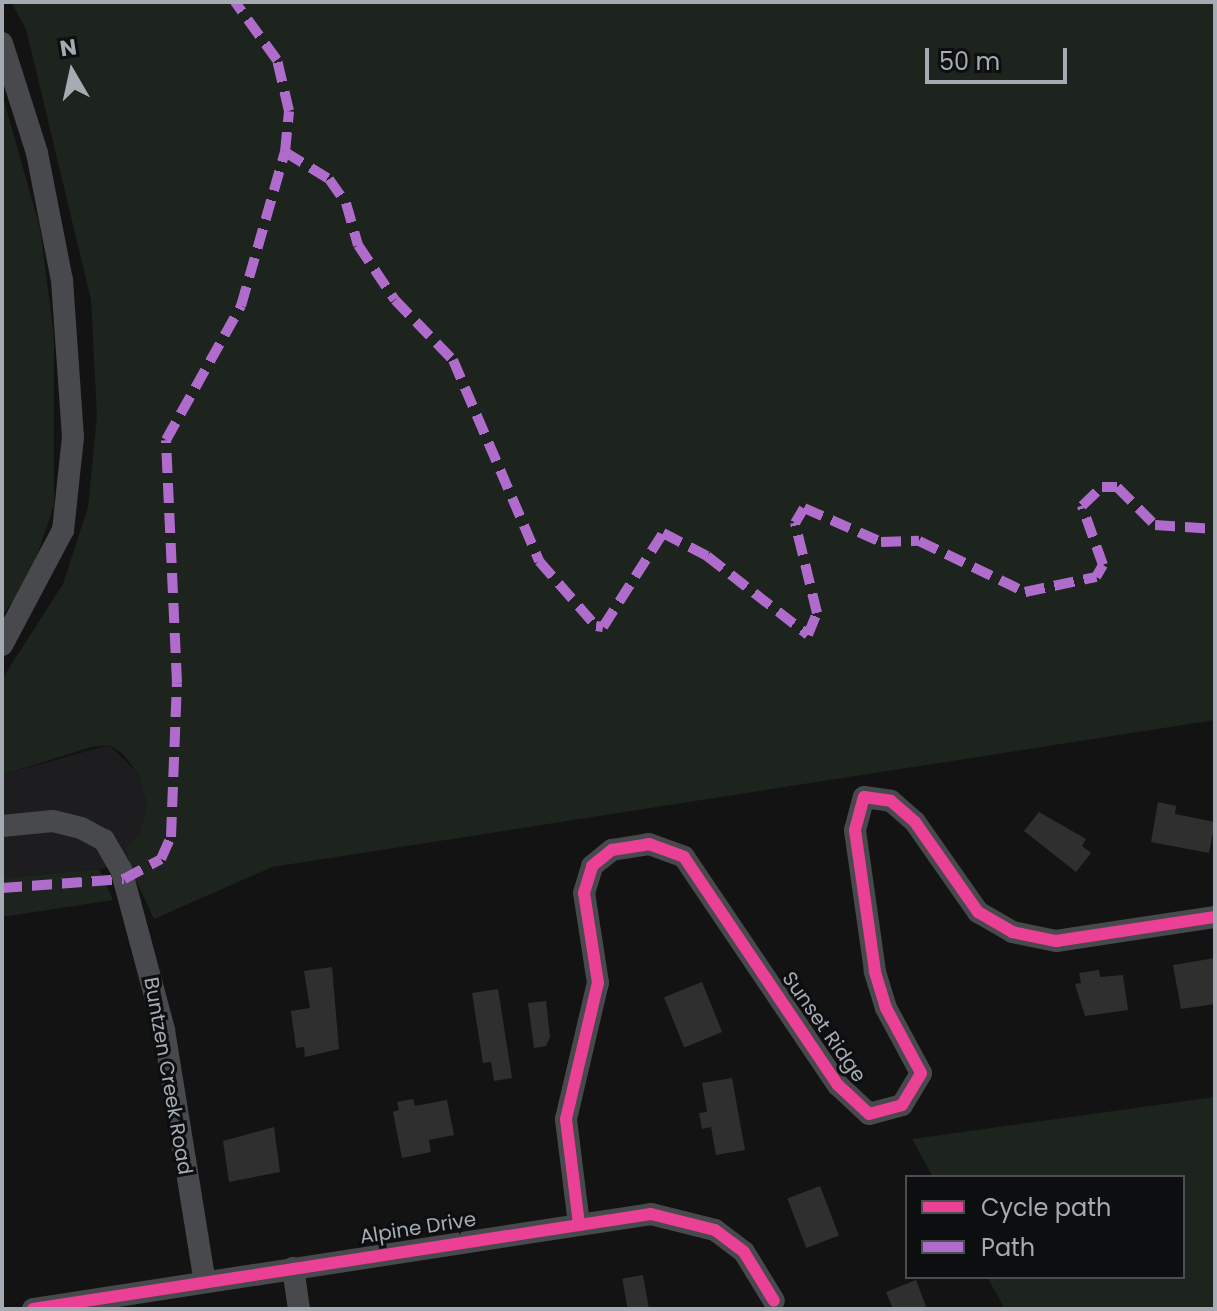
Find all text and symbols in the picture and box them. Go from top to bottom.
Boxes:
text: N [58,31,79,64]
north arrow [32,32,112,112]
scale bar [929,32,1071,82]
text: 50 m [939,45,1000,78]
street label: Sunset Ridge [777,967,871,1087]
street label: Buntzen Creek Road [139,975,197,1177]
legend [905,1175,1185,1279]
text: Cycle path [981,1191,1111,1224]
street label: Alpine Drive [358,1207,478,1249]
text: Path [981,1231,1035,1264]

